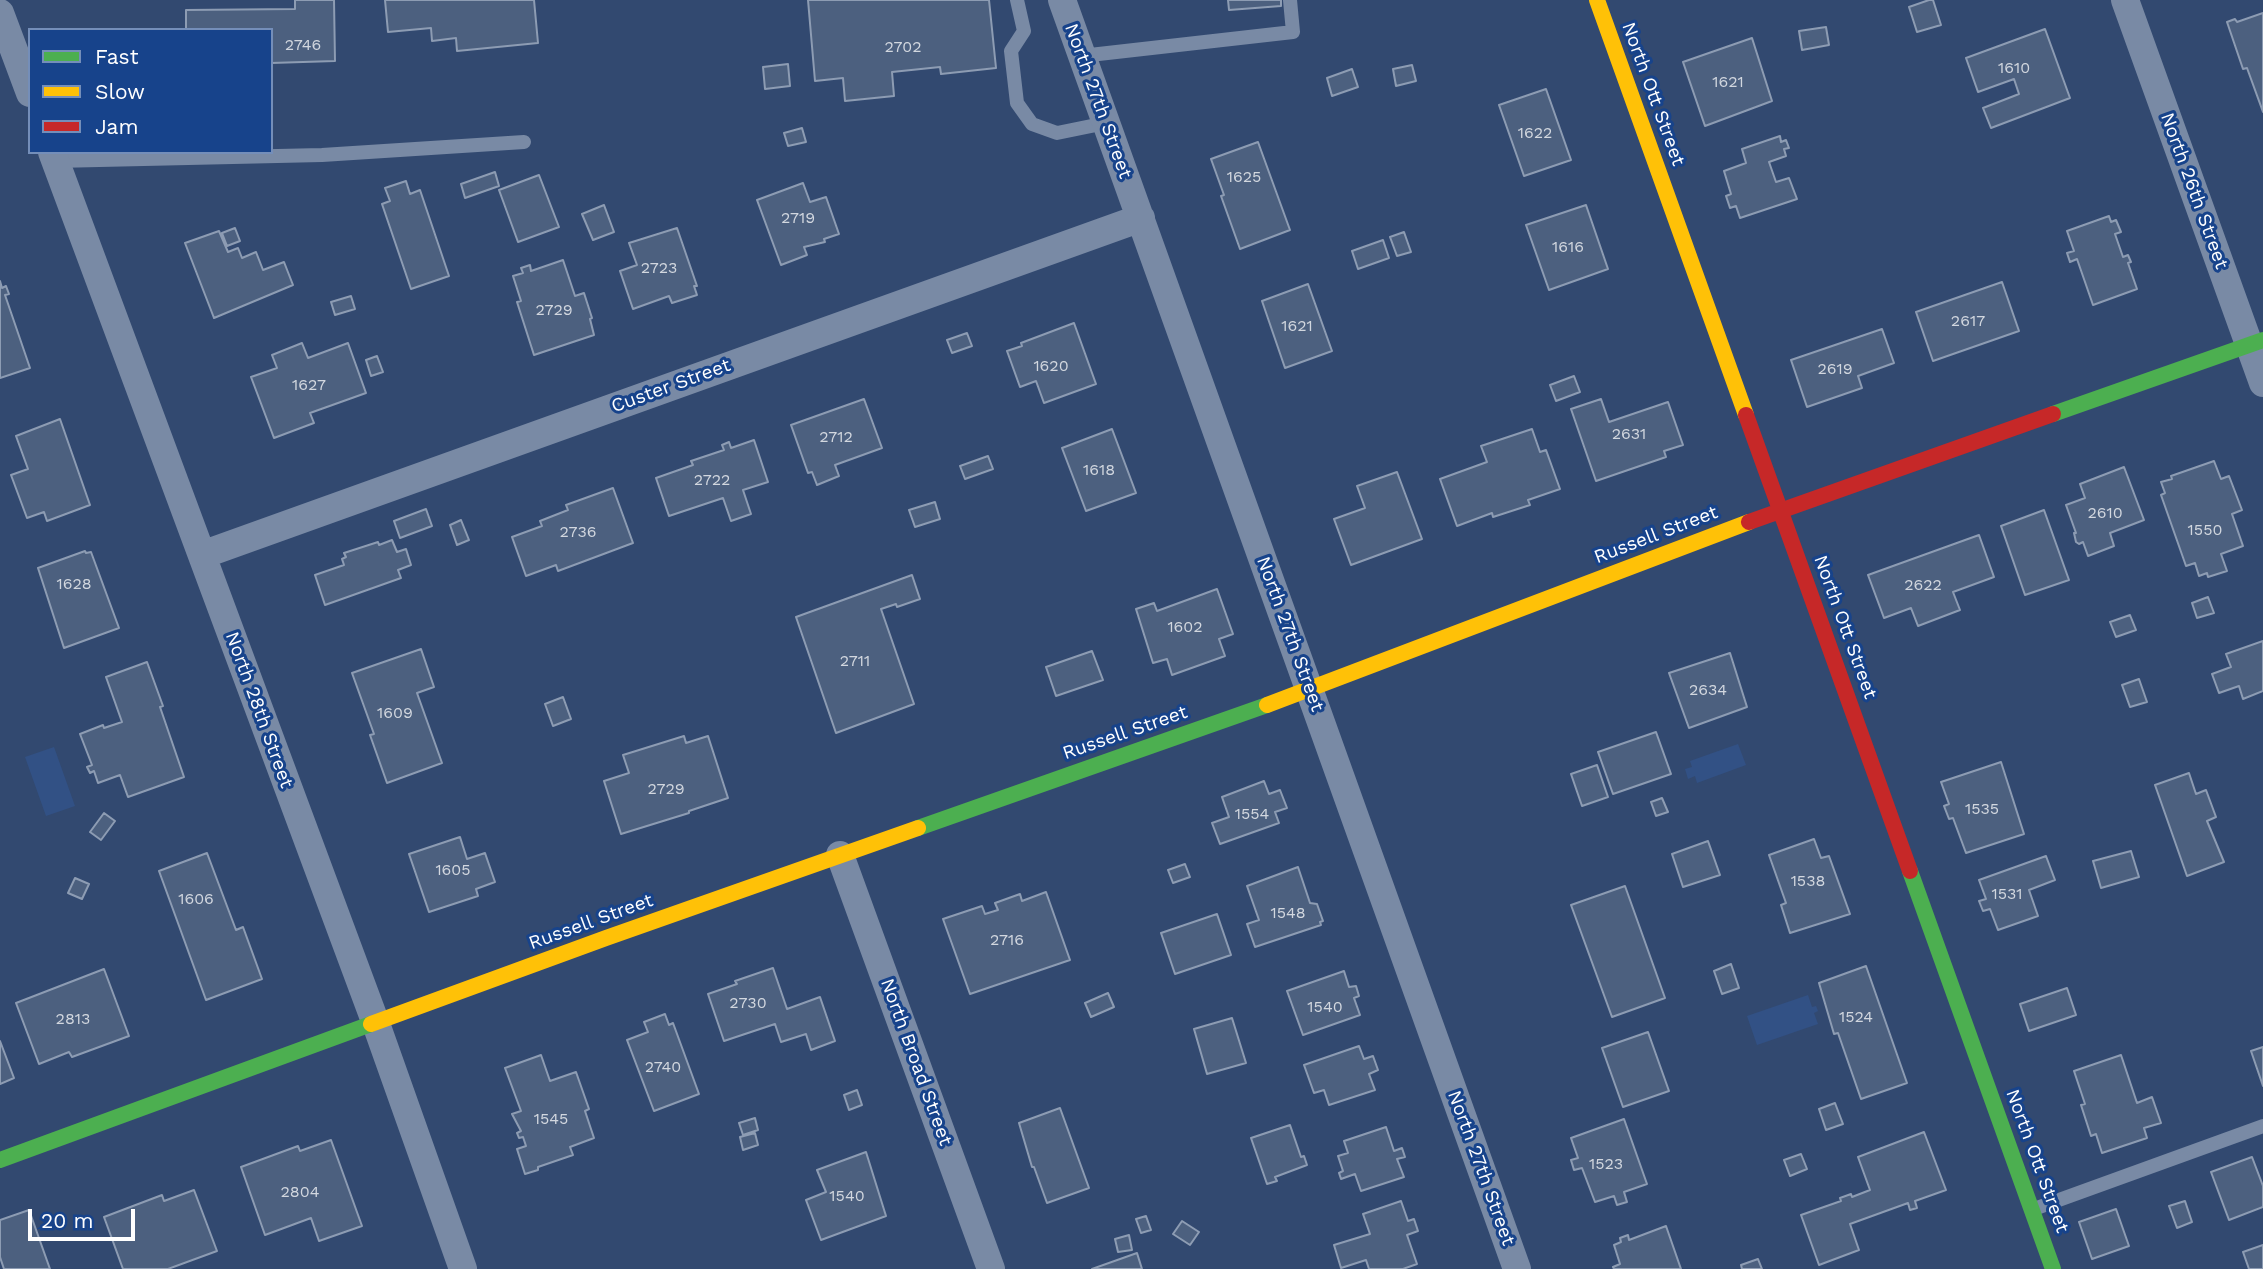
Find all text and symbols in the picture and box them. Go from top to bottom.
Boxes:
street label: North Ott Street [1616,19,1690,169]
street label: North 27th Street [1059,20,1137,182]
legend [28,28,273,154]
house number: 2746 [285,35,321,55]
house number: 2702 [885,37,921,57]
text: Fast [95,44,139,69]
house number: 1610 [1998,58,2030,78]
house number: 1621 [1712,72,1744,92]
text: Slow [95,79,145,104]
street label: North 26th Street [2155,110,2233,272]
text: Jam [95,114,138,139]
house number: 1622 [1518,123,1552,143]
house number: 1625 [1227,167,1261,187]
house number: 2719 [781,208,815,228]
house number: 1616 [1552,237,1584,257]
house number: 2723 [641,258,677,278]
house number: 2729 [535,300,573,320]
house number: 2617 [1951,311,1985,331]
house number: 1621 [1281,316,1313,336]
street label: Custer Street [608,354,734,418]
house number: 1620 [1033,356,1069,376]
house number: 2619 [1817,359,1853,379]
house number: 1627 [292,375,326,395]
house number: 2631 [1612,424,1646,444]
house number: 2712 [819,427,853,447]
house number: 1618 [1083,460,1115,480]
house number: 2722 [694,470,730,490]
street label: Russell Street [1591,501,1721,569]
house number: 2610 [2087,503,2123,523]
house number: 1550 [2188,520,2222,540]
house number: 2736 [559,522,597,542]
street label: North Ott Street [1808,552,1882,702]
street label: North 27th Street [1251,553,1329,715]
house number: 1628 [56,574,92,594]
house number: 2622 [1904,575,1942,595]
house number: 1602 [1167,617,1203,637]
street label: North 28th Street [220,629,298,791]
house number: 2711 [840,651,870,671]
house number: 2634 [1689,680,1727,700]
street label: Russell Street [1060,701,1190,765]
house number: 1609 [377,703,413,723]
house number: 2729 [647,779,685,799]
house number: 1535 [1965,799,1999,819]
house number: 1554 [1235,804,1269,824]
house number: 1605 [435,860,471,880]
house number: 1538 [1791,871,1825,891]
house number: 1531 [1991,884,2023,904]
house number: 1606 [178,889,214,909]
street label: Russell Street [526,889,656,955]
house number: 1548 [1270,903,1306,923]
house number: 2716 [990,930,1024,950]
street label: North Broad Street [875,975,957,1149]
house number: 2730 [729,993,767,1013]
house number: 1540 [1307,997,1343,1017]
house number: 1524 [1839,1007,1873,1027]
house number: 2813 [56,1009,90,1029]
house number: 2740 [645,1057,681,1077]
street label: North Ott Street [2000,1086,2074,1236]
street label: North 27th Street [1442,1087,1520,1249]
house number: 1545 [534,1109,568,1129]
house number: 1523 [1589,1154,1623,1174]
house number: 2804 [281,1182,319,1202]
house number: 1540 [829,1186,865,1206]
scale bar [32,1196,138,1240]
text: 20 m [41,1208,93,1233]

